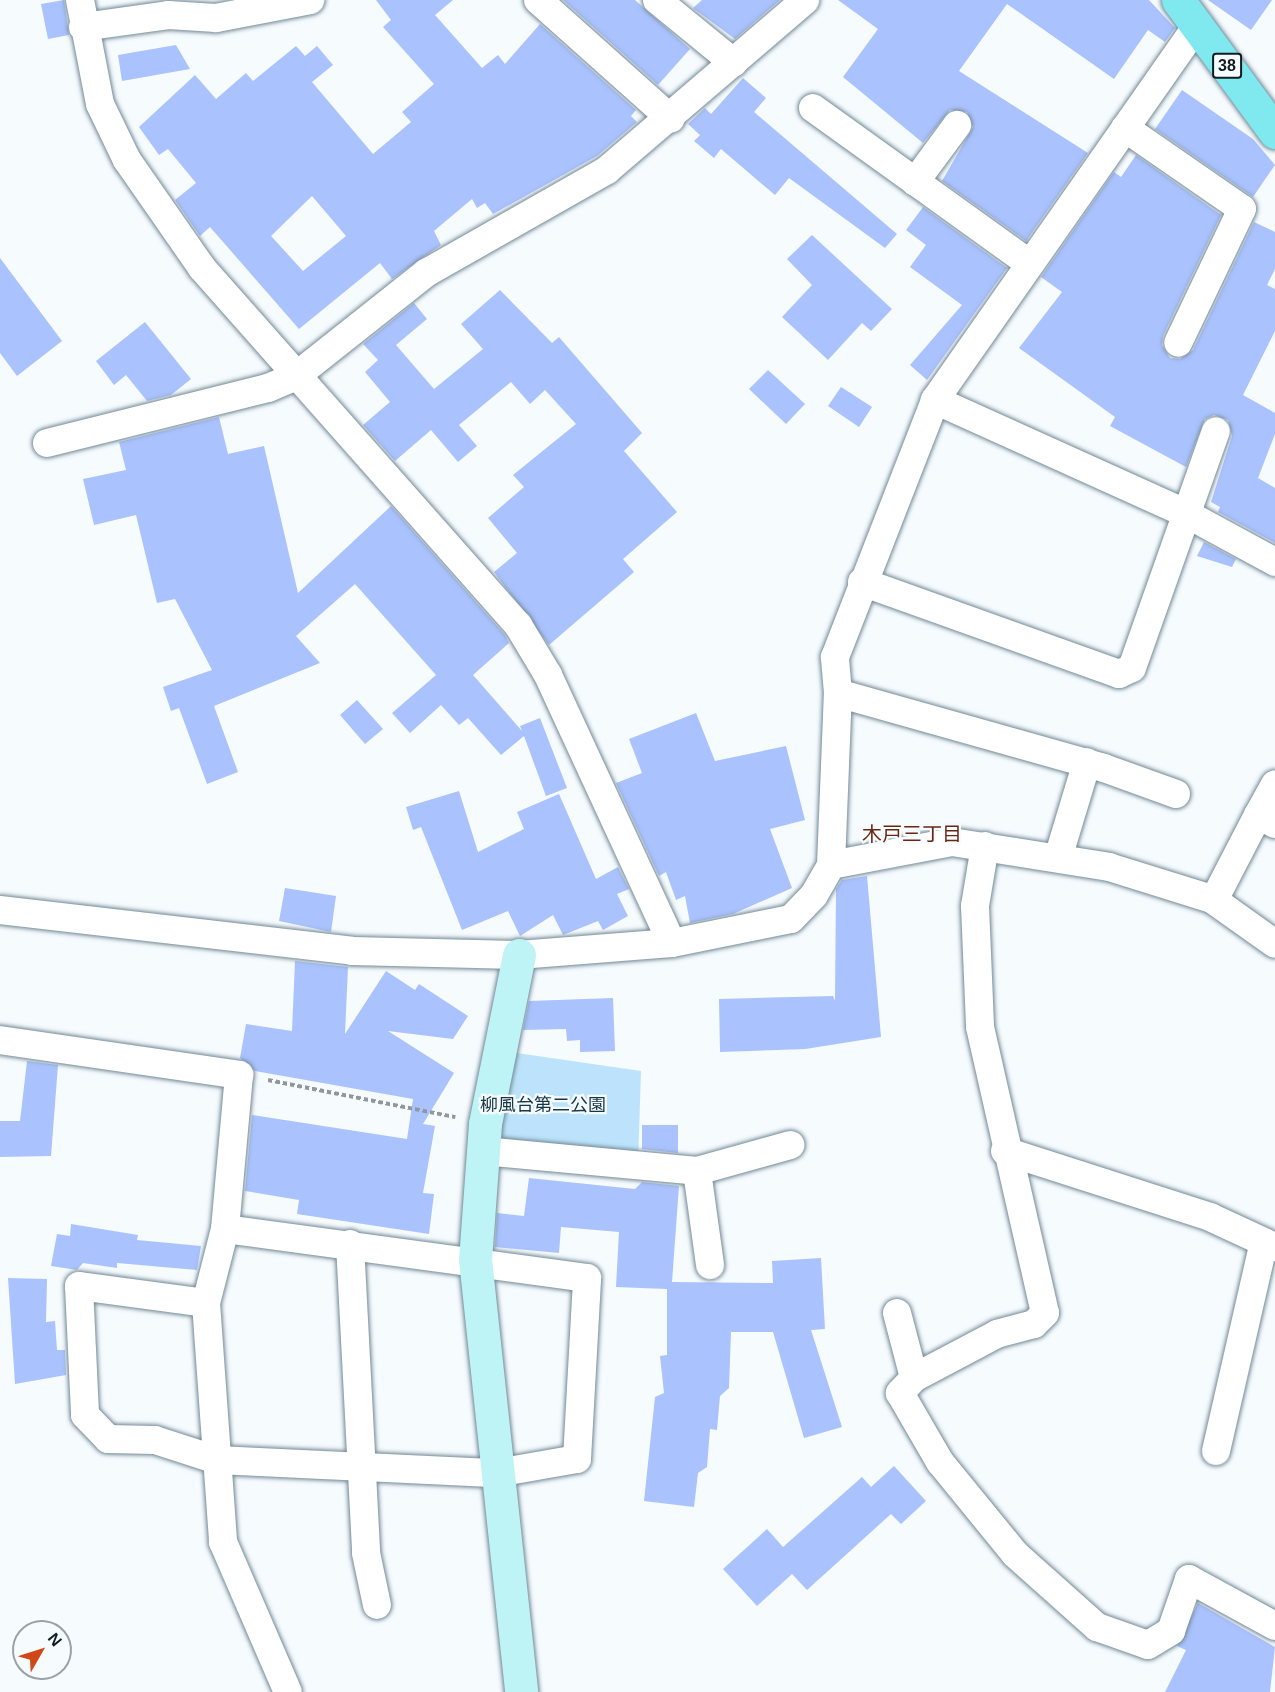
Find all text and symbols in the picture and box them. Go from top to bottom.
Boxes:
road number: 38 [1212,53,1242,79]
district label: 木戸三丁目 [862,822,962,846]
park label: 柳風台第二公園 [480,1094,606,1116]
north arrow [12,1620,72,1680]
text: N [45,1630,65,1649]

